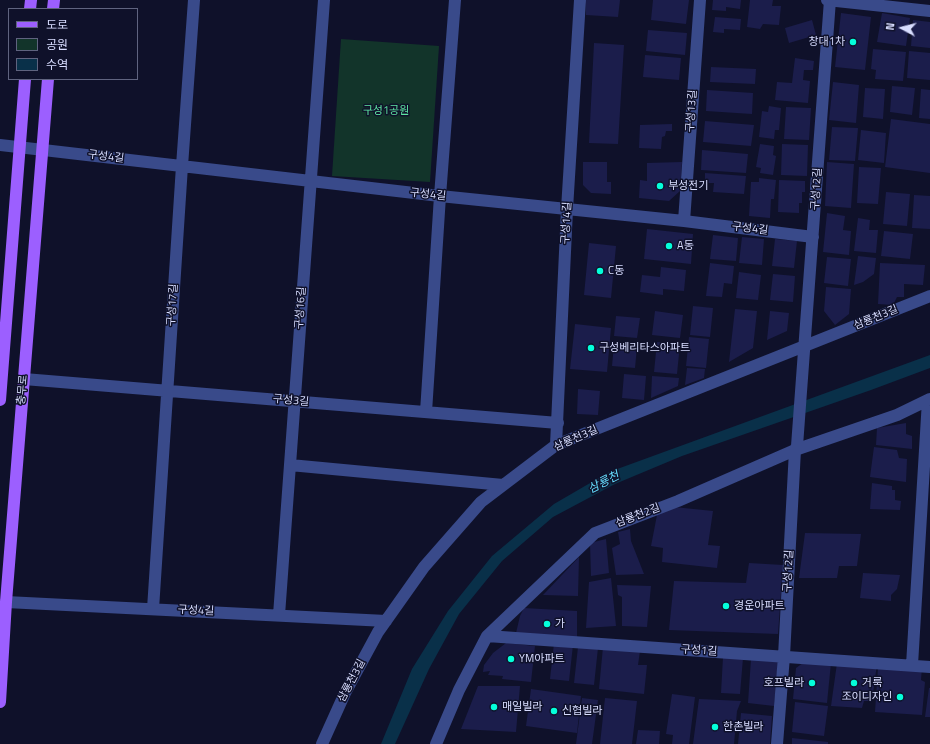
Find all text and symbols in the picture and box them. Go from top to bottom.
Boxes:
legend [8,8,138,80]
north arrow [882,8,922,48]
text: 도로 [46,15,68,34]
text: N [882,22,898,31]
text: 공원 [46,35,68,54]
place label: 창대1차 [808,35,845,49]
marker: 창대1차 [848,37,858,47]
text: 수역 [46,55,68,74]
street label: 구성13길 [684,89,700,133]
park label: 구성1공원 [363,104,409,118]
street label: 구성4길 [87,148,125,166]
street label: 구성12길 [809,167,825,211]
place label: 부성전기 [668,179,708,193]
marker: 부성전기 [655,181,665,191]
street label: 구성4길 [409,187,447,203]
street label: 구성14길 [559,201,575,245]
street label: 구성4길 [731,220,769,238]
place label: A동 [677,239,694,253]
marker: A동 [664,241,674,251]
place label: C동 [608,264,624,278]
marker: C동 [595,266,605,276]
street label: 구성17길 [165,283,181,327]
street label: 구성16길 [293,286,309,330]
street label: 삼룡천3길 [852,303,900,333]
place label: 구성베리타스아파트 [599,341,690,355]
marker: 구성베리타스아파트 [586,343,596,353]
street label: 충무로 [15,374,31,406]
street label: 구성3길 [272,393,310,409]
street label: 삼룡천3길 [552,423,600,455]
water label: 삼룡천 [586,469,622,497]
street label: 삼룡천2길 [614,501,662,531]
street label: 구성12길 [781,549,797,593]
place label: 경운아파트 [734,599,785,613]
marker: 경운아파트 [721,601,731,611]
street label: 구성4길 [177,603,215,619]
place label: 가 [555,617,565,631]
marker: 가 [542,619,552,629]
street label: 구성1길 [680,643,718,659]
place label: YM아파트 [519,652,565,666]
marker: YM아파트 [506,654,516,664]
street label: 삼룡천3길 [335,657,369,705]
place label: 호프빌라 [764,676,804,690]
place label: 거룩 [862,676,882,690]
marker: 호프빌라 [807,678,817,688]
marker: 거룩 [849,678,859,688]
place label: 조이디자인 [841,690,892,704]
marker: 조이디자인 [895,692,905,702]
place label: 매일빌라 [502,700,542,714]
marker: 매일빌라 [489,702,499,712]
place label: 신협빌라 [562,704,602,718]
marker: 신협빌라 [549,706,559,716]
place label: 한촌빌라 [723,720,763,734]
marker: 한촌빌라 [710,722,720,732]

